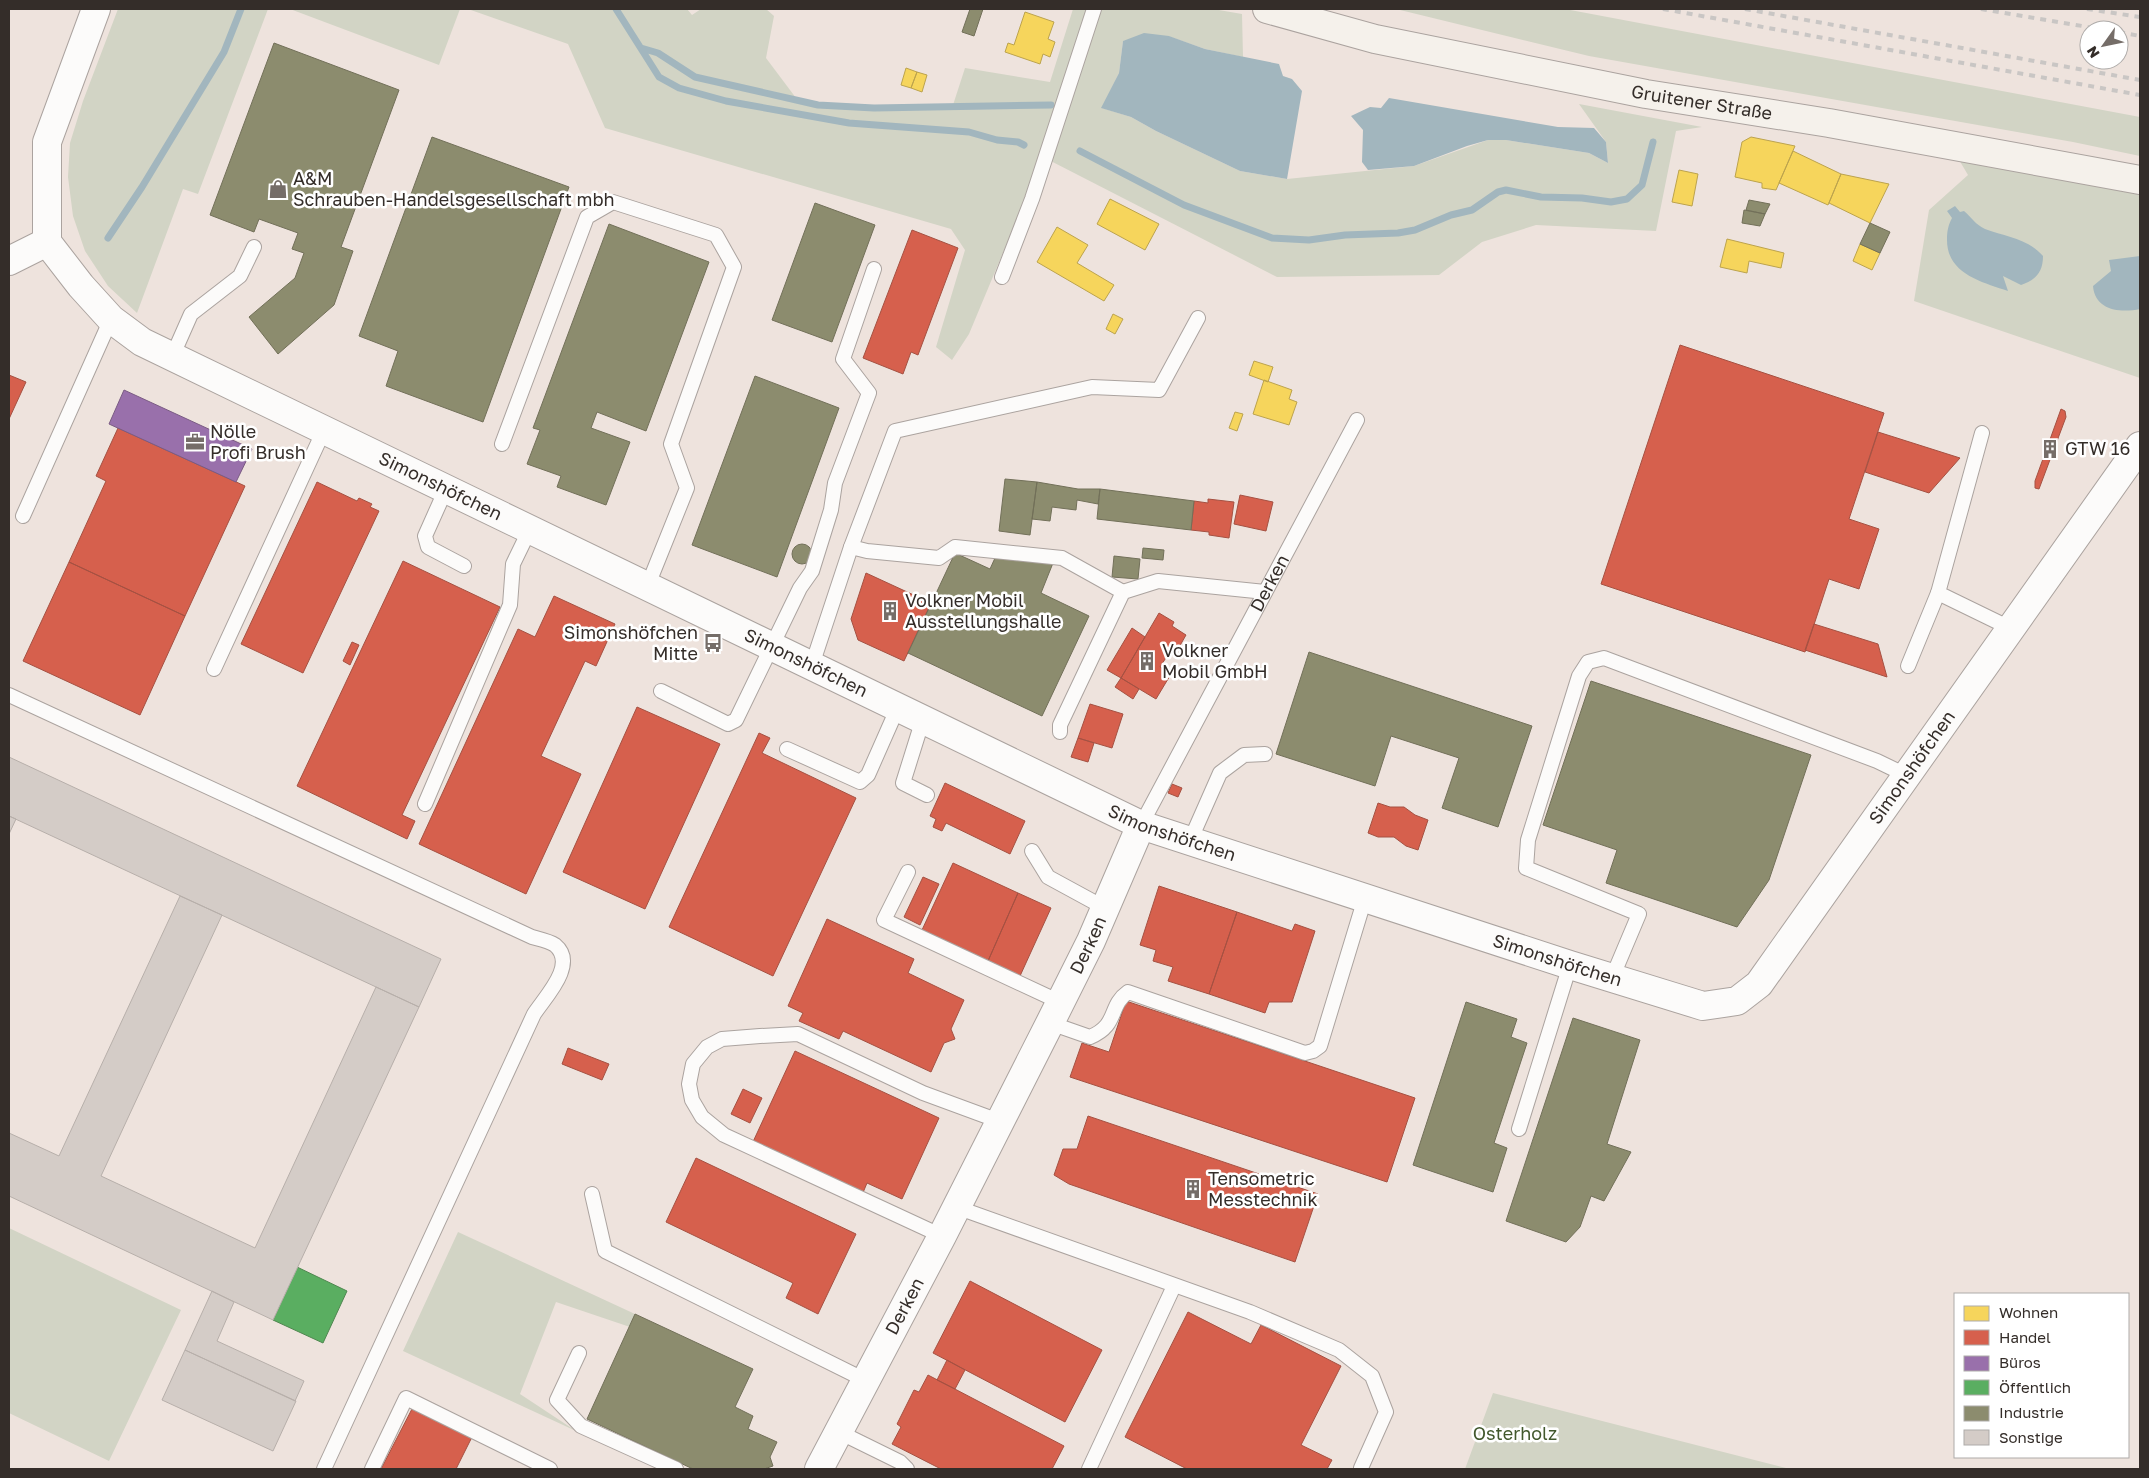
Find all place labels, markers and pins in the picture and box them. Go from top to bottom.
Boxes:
place label: A&M Schrauben-Handelsgesellschaft mbh [293,167,615,210]
shop icon: A&M Schrauben-Handelsgesellschaft mbh [267,178,289,200]
place label: Nölle Profi Brush [210,420,306,463]
office icon: Nölle Profi Brush [184,431,206,453]
place label: GTW 16 [2065,437,2130,459]
building icon: GTW 16 [2039,438,2061,460]
place label: Volkner Mobil Ausstellungshalle [905,589,1061,632]
building icon: Volkner Mobil Ausstellungshalle [879,600,901,622]
place label: Simonshöfchen Mitte [564,621,698,664]
bus stop icon: Simonshöfchen Mitte [702,632,724,654]
place label: Volkner Mobil GmbH [1162,639,1268,682]
building icon: Volkner Mobil GmbH [1136,650,1158,672]
place label: Tensometric Messtechnik [1208,1167,1318,1210]
building icon: Tensometric Messtechnik [1182,1178,1204,1200]

